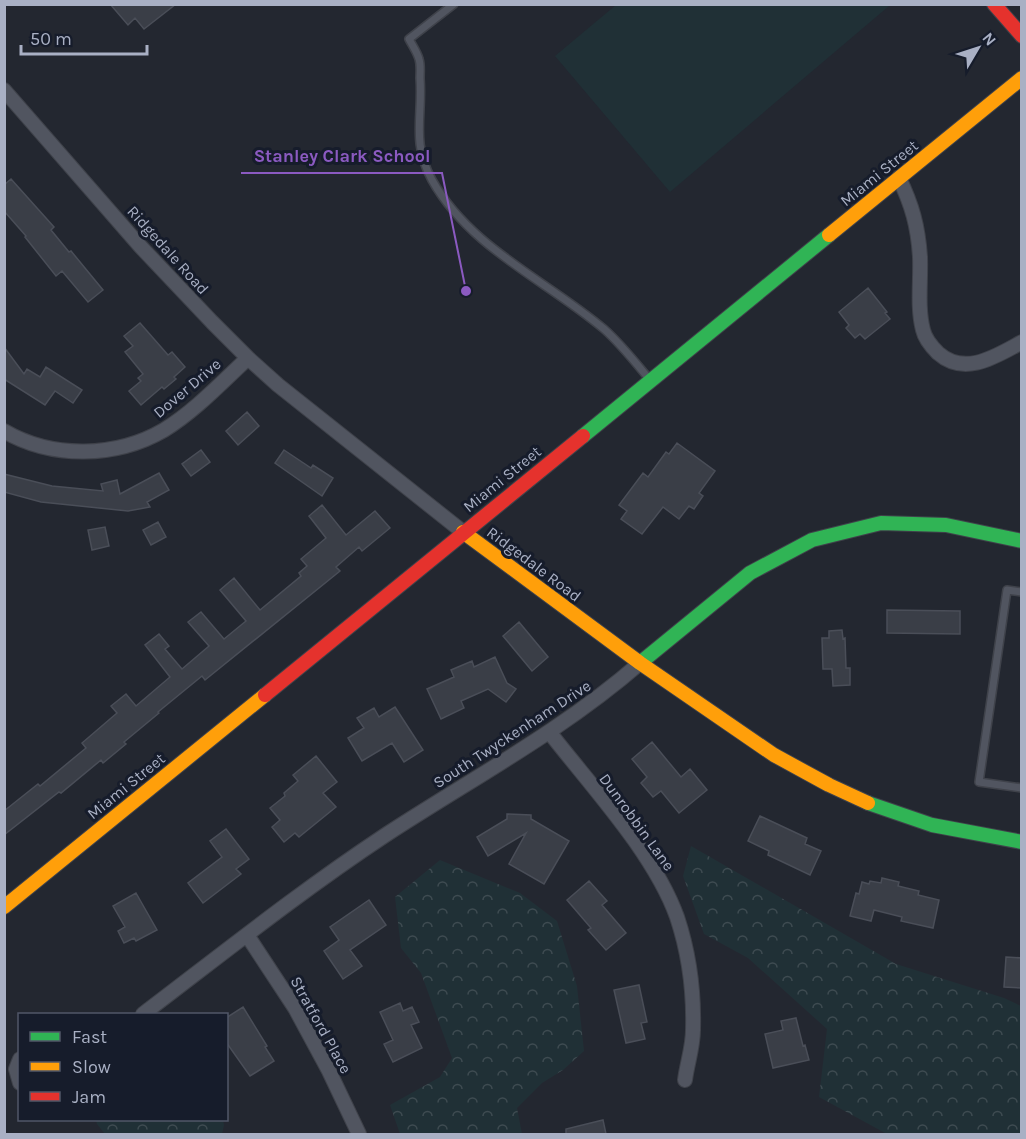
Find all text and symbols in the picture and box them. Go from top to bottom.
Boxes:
scale bar [21,18,147,56]
north arrow [948,18,1008,78]
text: 50 m [30,28,72,50]
text: N [978,28,1000,49]
street label: Miami Street [836,136,922,210]
callout: Stanley Clark School [241,137,442,173]
text: Stanley Clark School [254,145,430,167]
street label: Ridgedale Road [123,202,213,298]
street label: Dover Drive [149,354,225,422]
street label: Miami Street [459,442,545,516]
street label: Ridgedale Road [483,522,585,606]
street label: South Twyckenham Drive [430,676,594,792]
street label: Miami Street [83,749,169,823]
street label: Dunrobbin Lane [595,770,679,874]
street label: Stratford Place [286,973,356,1077]
legend [18,1013,228,1121]
text: Fast [72,1026,107,1048]
text: Slow [72,1056,111,1078]
text: Jam [72,1086,106,1108]

